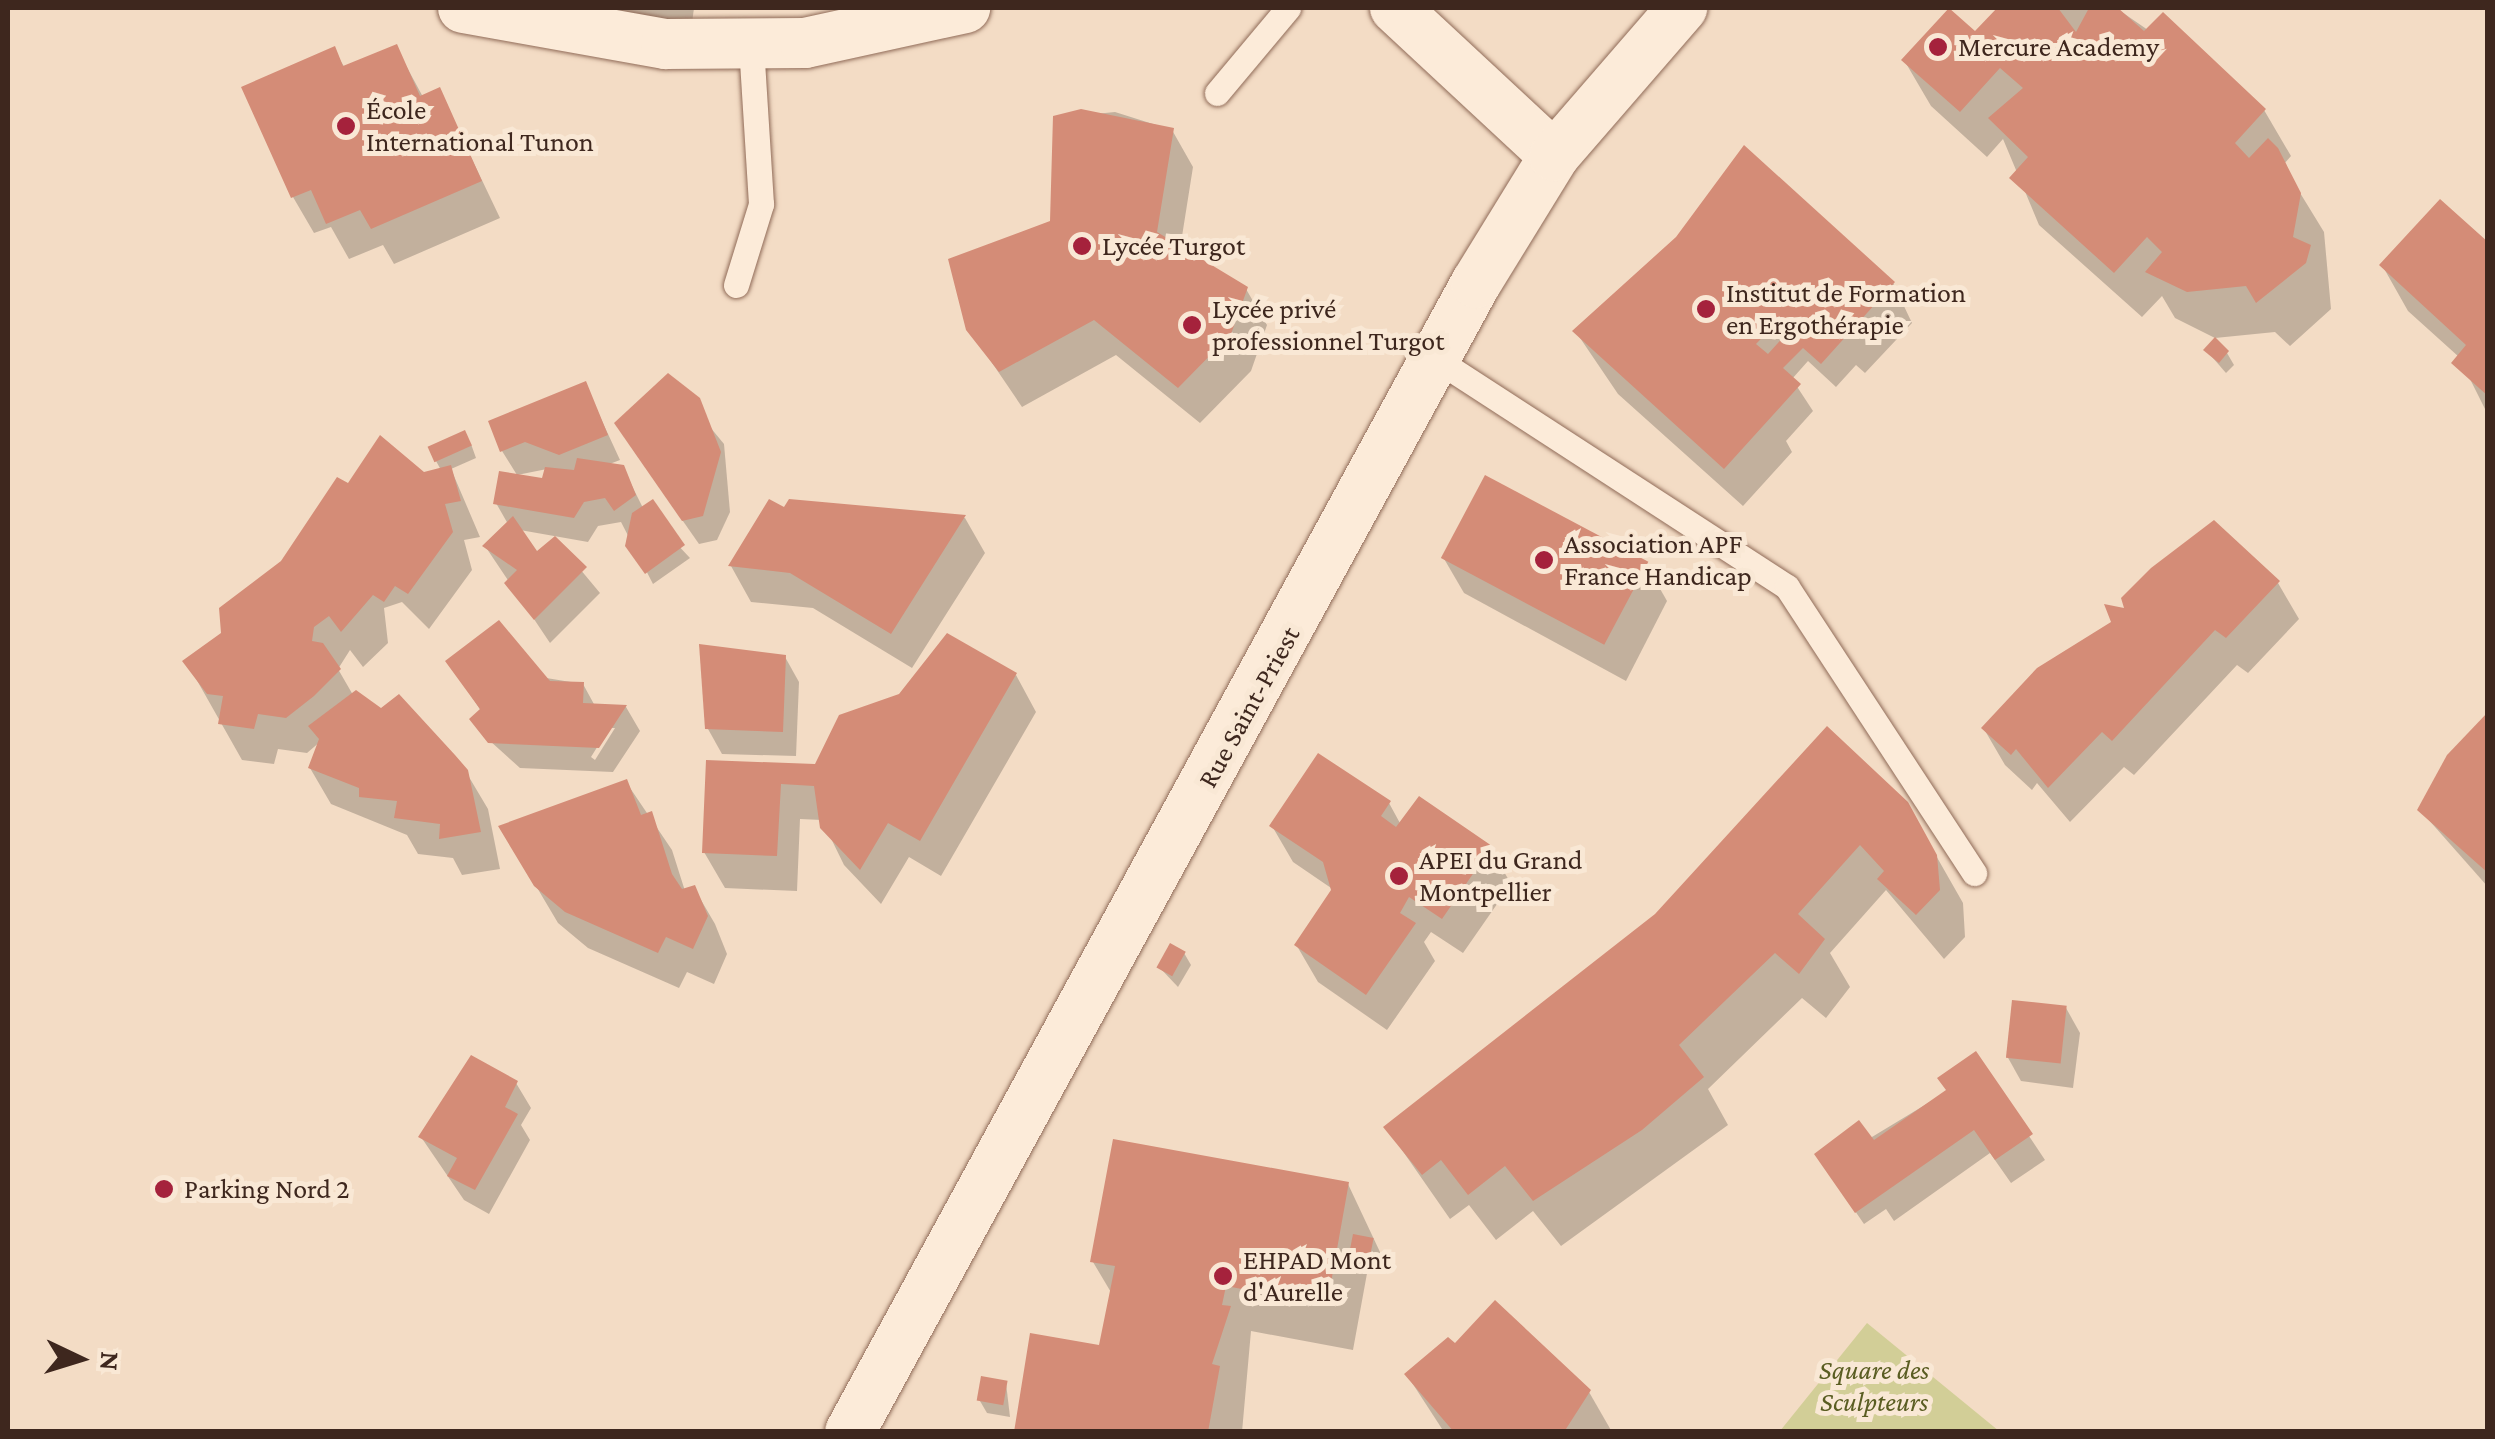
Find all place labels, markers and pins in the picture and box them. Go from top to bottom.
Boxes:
place label: Mercure Academy [1958,30,2159,64]
marker: Mercure Academy [1927,36,1949,58]
place label: École International Tunon [366,93,594,159]
marker: École International Tunon [335,115,357,137]
place label: Lycée Turgot [1102,229,1245,263]
marker: Lycée Turgot [1071,235,1093,257]
place label: Institut de Formation en Ergothérapie [1726,276,1966,342]
place label: Lycée privé professionnel Turgot [1212,292,1445,358]
marker: Institut de Formation en Ergothérapie [1695,298,1717,320]
marker: Lycée privé professionnel Turgot [1181,314,1203,336]
place label: Association APF France Handicap [1564,527,1752,593]
marker: Association APF France Handicap [1533,549,1555,571]
place label: APEI du Grand Montpellier [1419,843,1583,909]
marker: APEI du Grand Montpellier [1388,865,1410,887]
place label: Parking Nord 2 [184,1172,350,1206]
marker: Parking Nord 2 [153,1178,175,1200]
place label: EHPAD Mont d'Aurelle [1243,1243,1391,1309]
marker: EHPAD Mont d'Aurelle [1212,1265,1234,1287]

